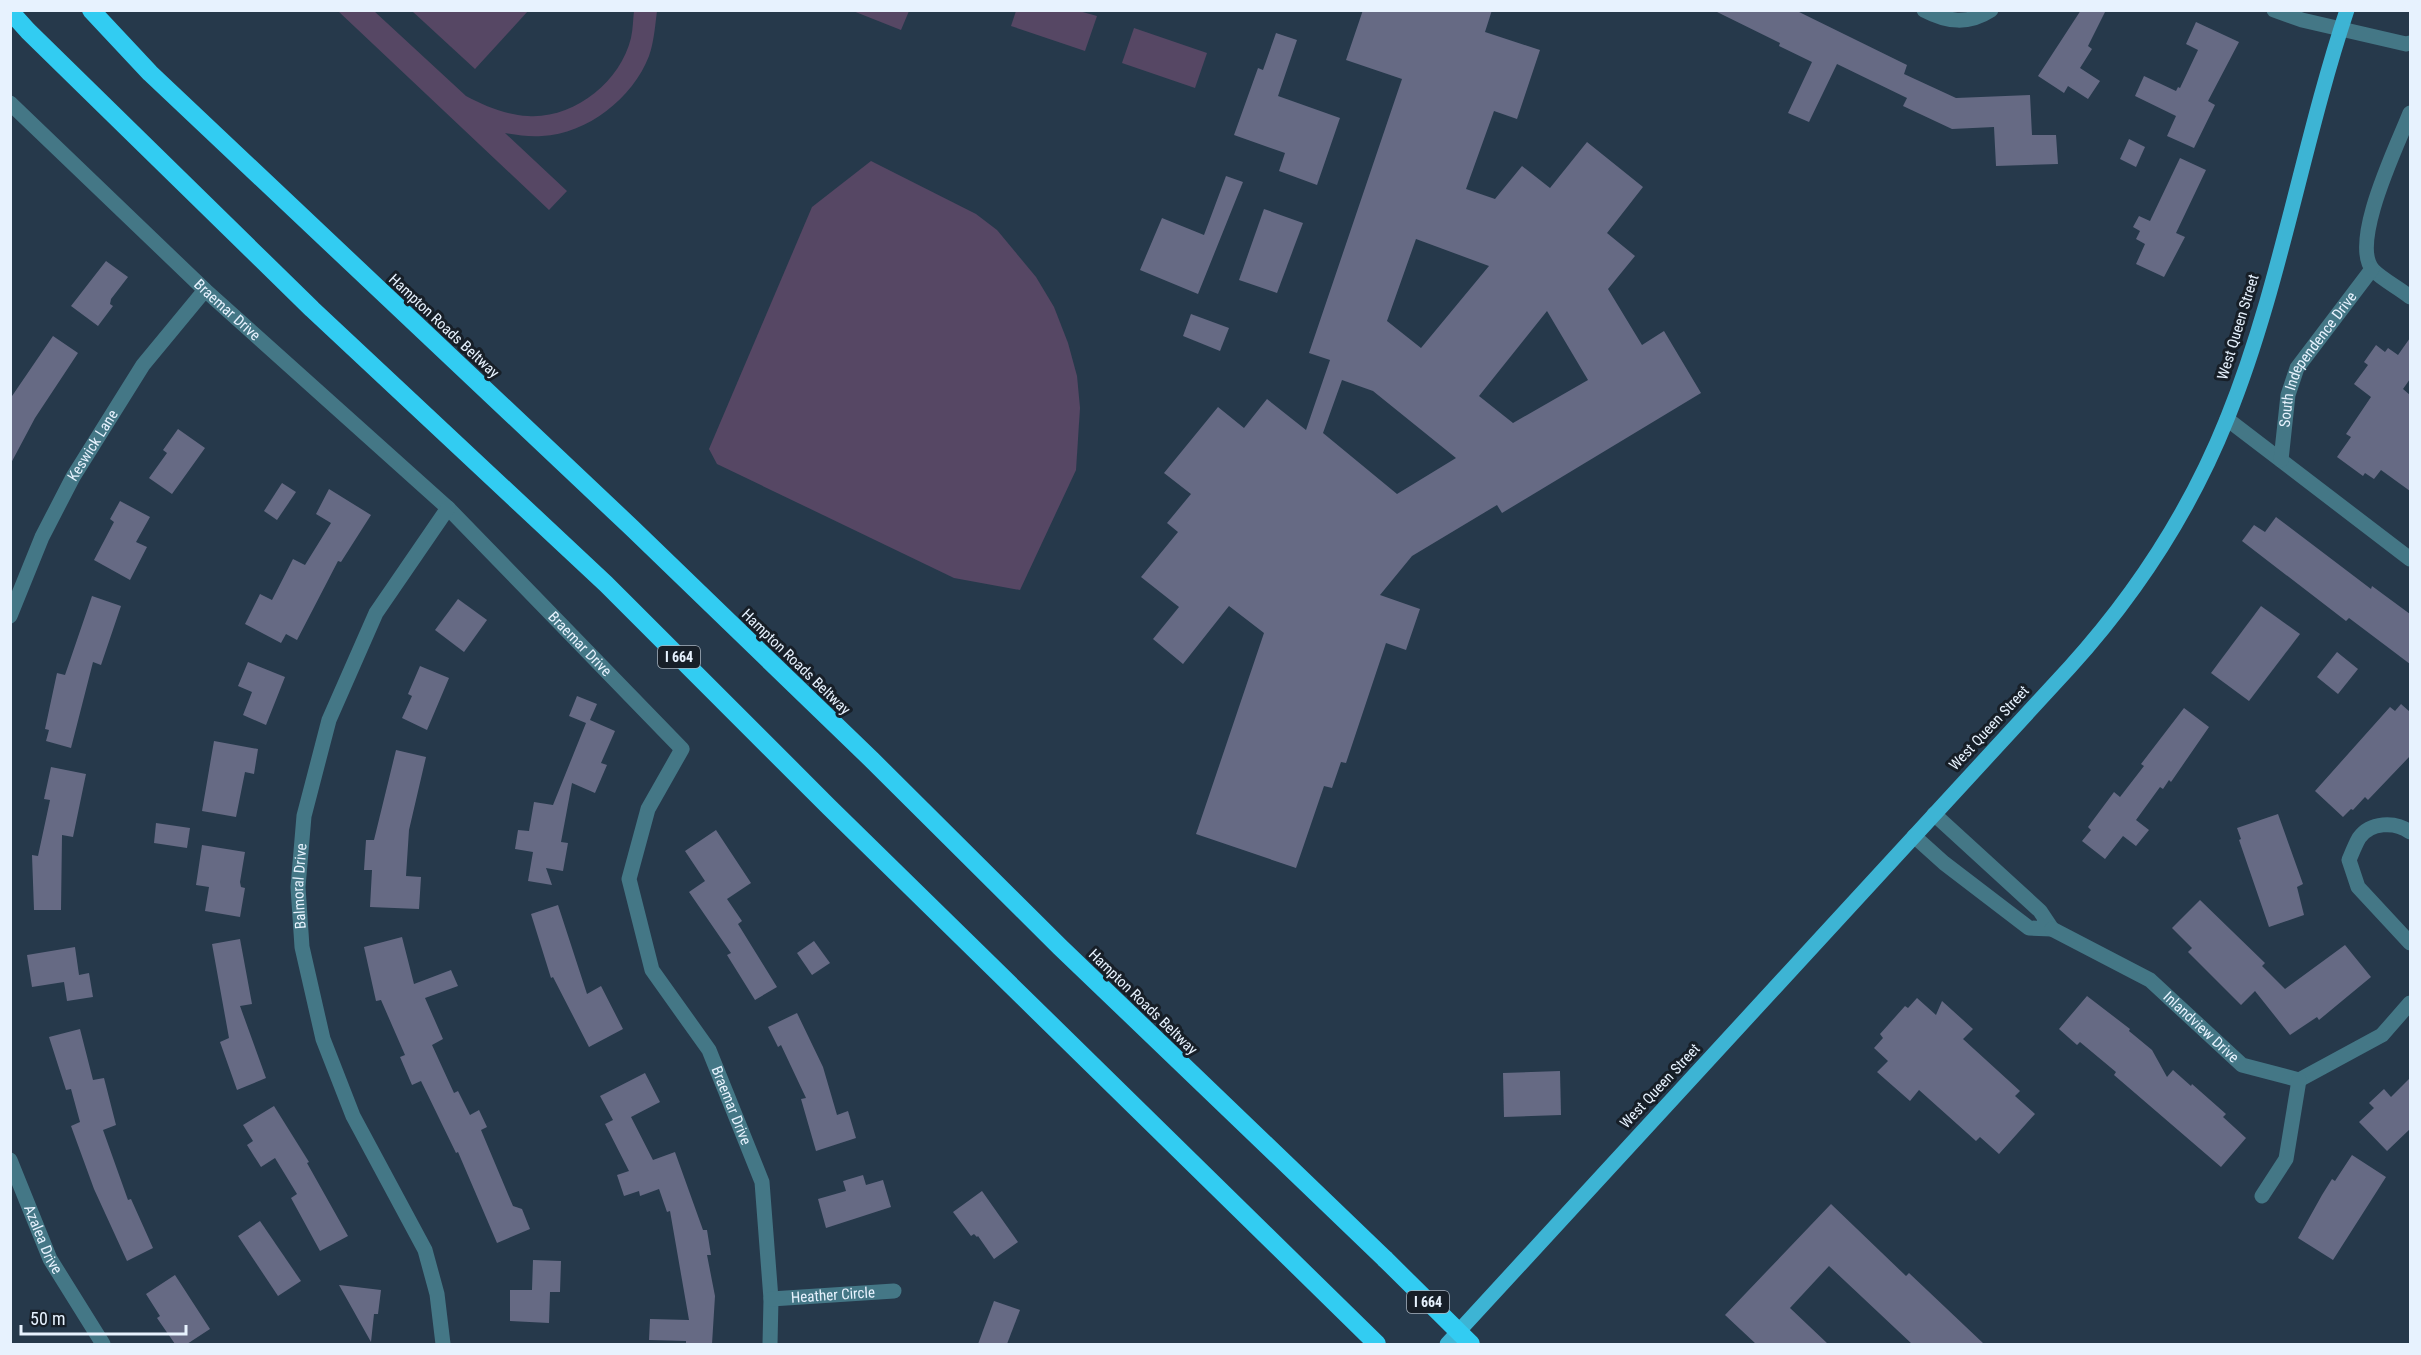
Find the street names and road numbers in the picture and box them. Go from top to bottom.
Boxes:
street label: Hampton Roads Beltway [385,270,503,382]
street label: West Queen Street [2213,272,2263,382]
street label: Braemar Drive [190,275,264,344]
street label: South Independence Drive [2276,288,2360,428]
street label: Keswick Lane [64,406,122,484]
street label: Hampton Roads Beltway [738,605,854,719]
street label: Braemar Drive [544,608,615,680]
road number: I 664 [658,646,700,668]
street label: West Queen Street [1945,682,2033,774]
street label: Balmoral Drive [289,843,311,930]
street label: Hampton Roads Beltway [1085,945,1201,1059]
street label: Inlandview Drive [2160,988,2243,1067]
street label: West Queen Street [1616,1040,1704,1132]
street label: Braemar Drive [707,1064,755,1148]
street label: Azalea Drive [20,1202,66,1277]
street label: Heather Circle [790,1283,875,1307]
road number: I 664 [1407,1291,1449,1313]

